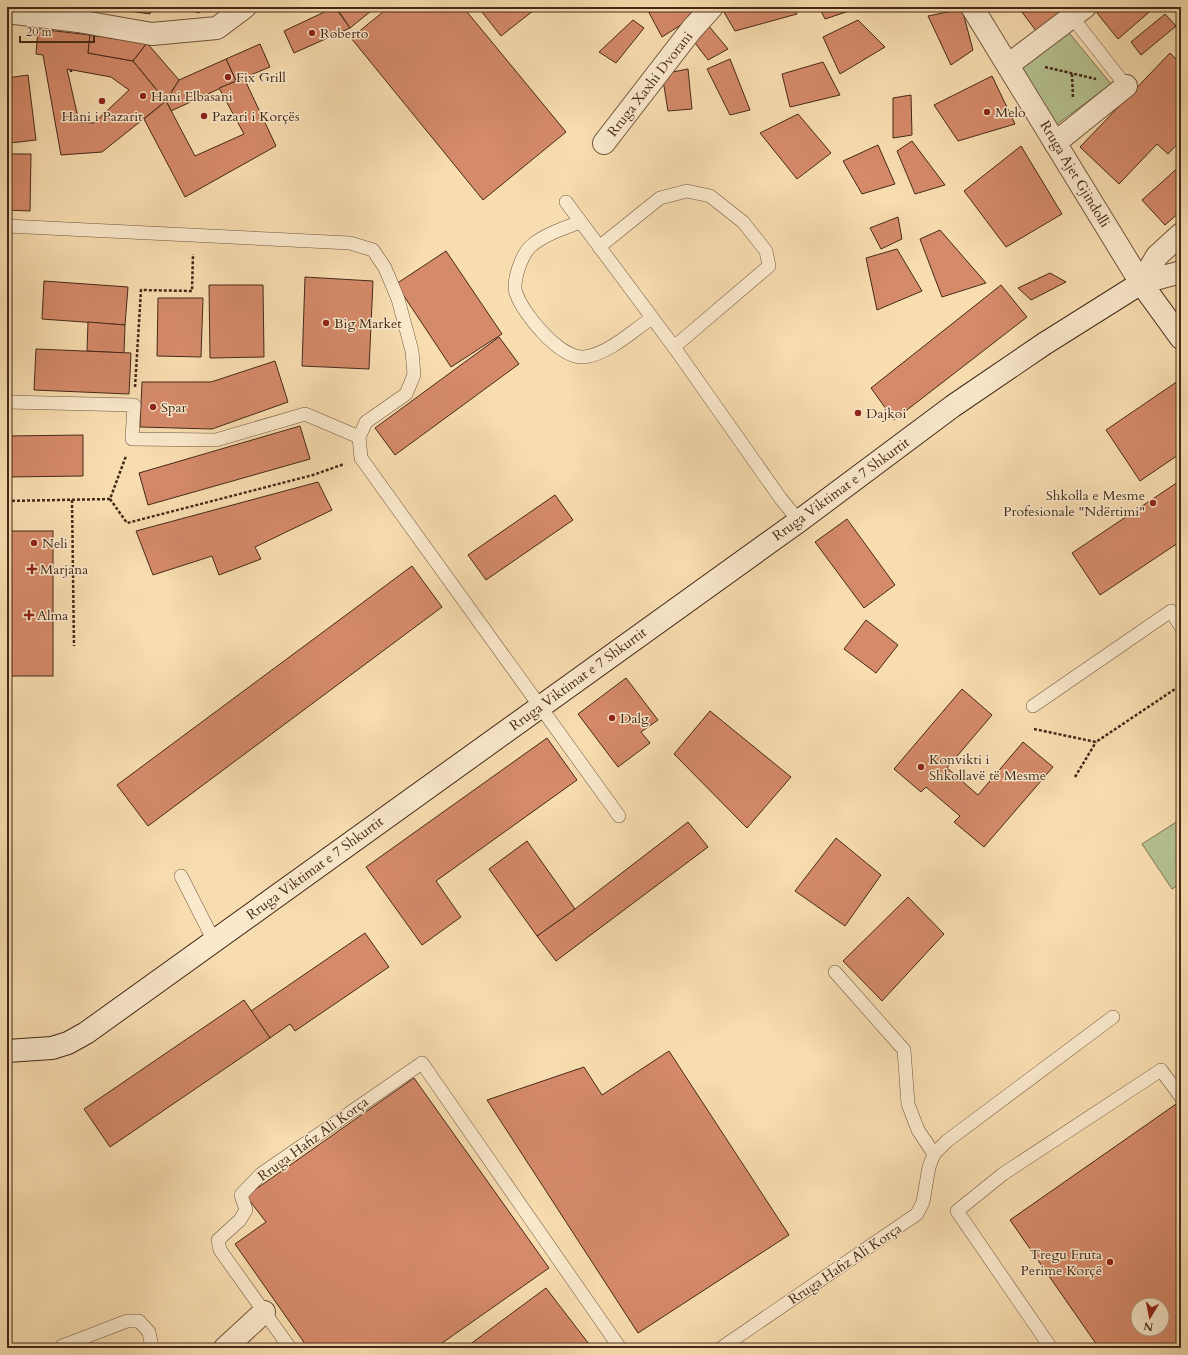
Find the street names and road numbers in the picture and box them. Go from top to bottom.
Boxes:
street label: Rruga Xaxhi Dvorani [603,27,697,141]
street label: Rruga Ajet Gjindolli [1036,117,1114,231]
street label: Rruga Viktimat e 7 Shkurtit [769,432,914,545]
street label: Rruga Viktimat e 7 Shkurtit [506,622,651,735]
street label: Rruga Viktimat e 7 Shkurtit [243,811,388,924]
street label: Rruga Hafiz Ali Korça [254,1092,372,1186]
street label: Rruga Hafiz Ali Korça [785,1219,905,1309]

